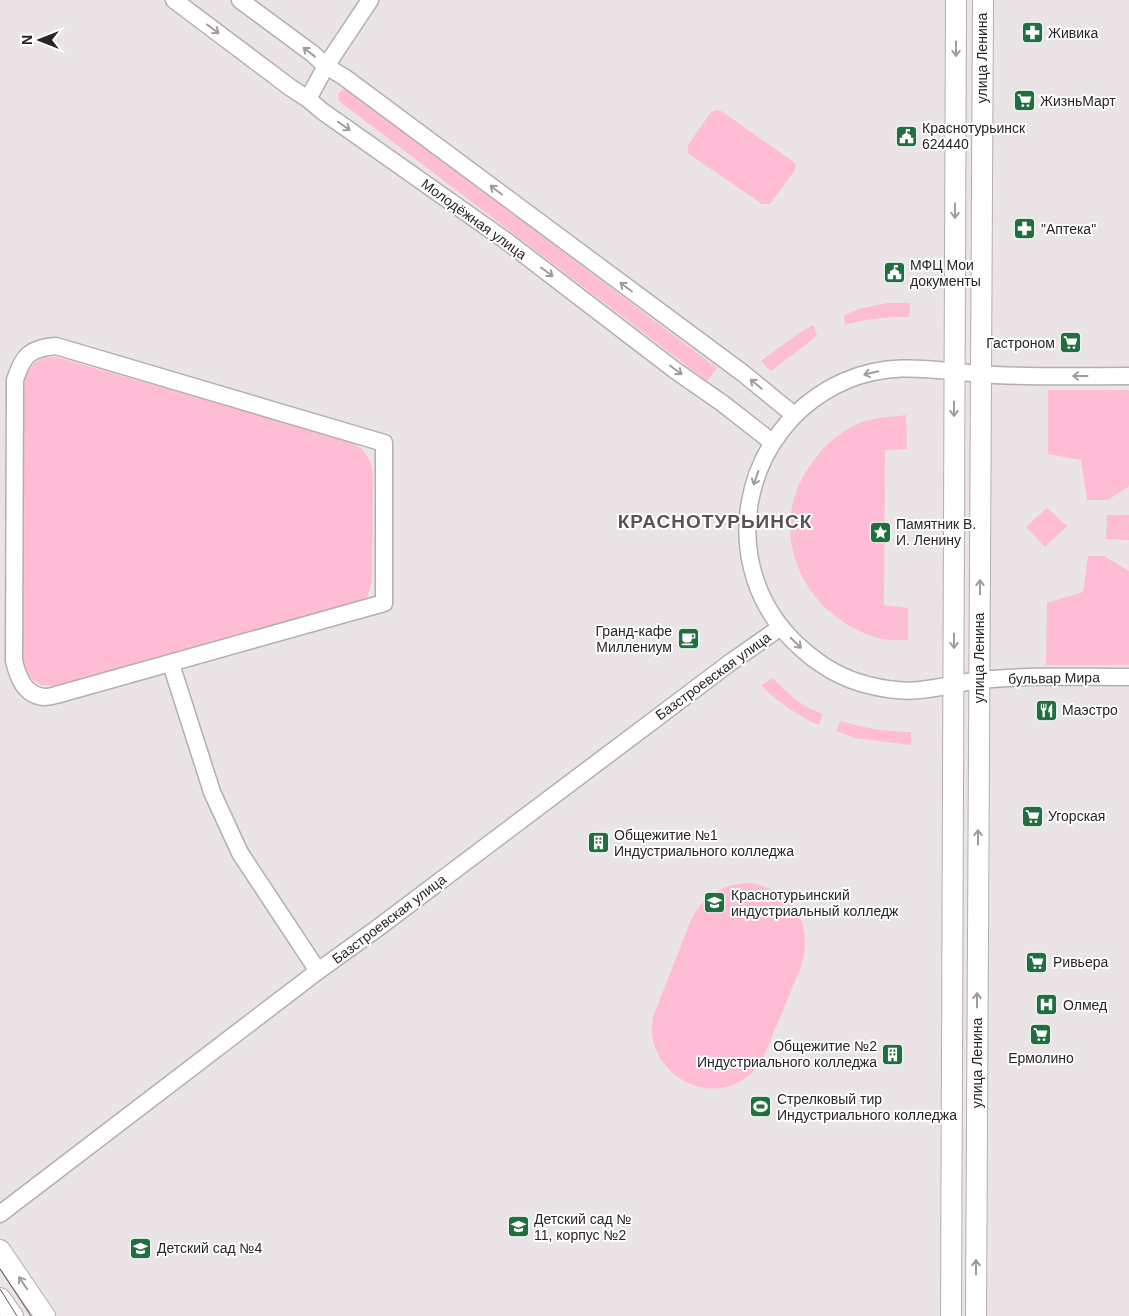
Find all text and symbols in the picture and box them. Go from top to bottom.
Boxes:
street label: улица Ленина [974,13,990,103]
north arrow [15,15,65,65]
pharmacy icon: Живика [1020,21,1044,45]
one-way arrow [206,24,219,35]
place label: Живика [1048,25,1098,41]
text: N [19,35,35,45]
one-way arrow [951,40,961,56]
one-way arrow [303,46,316,57]
supermarket icon: ЖизньМарт [1012,89,1036,113]
place label: ЖизньМарт [1040,93,1116,109]
place label: Краснотурьинск 624440 [922,120,1026,152]
one-way arrow [336,121,350,131]
public building icon: Краснотурьинск 624440 [894,124,918,148]
street label: Молодёжная улица [418,176,530,263]
one-way arrow [489,185,503,195]
one-way arrow [950,202,960,219]
pharmacy icon: "Аптека" [1013,217,1037,241]
place label: "Аптека" [1041,221,1096,237]
place label: МФЦ Мои документы [910,257,981,289]
public building icon: МФЦ Мои документы [882,261,906,285]
one-way arrow [540,267,554,277]
one-way arrow [619,282,633,292]
supermarket icon: Гастроном [1059,331,1083,355]
place label: Гастроном [986,335,1055,351]
one-way arrow [669,365,682,376]
one-way arrow [863,369,879,378]
one-way arrow [1073,371,1089,381]
one-way arrow [750,379,763,390]
one-way arrow [949,400,959,416]
one-way arrow [751,469,760,485]
district label: КРАСНОТУРЬИНСК [618,511,812,532]
place label: Памятник В. И. Ленину [896,516,976,548]
place icon: Памятник В. И. Ленину [868,520,892,544]
one-way arrow [975,580,985,596]
street label: улица Ленина [971,613,987,703]
place label: Гранд-кафе Миллениум [596,623,672,655]
cafe icon: Гранд-кафе Миллениум [676,627,700,651]
street label: Базстроевская улица [652,629,774,723]
one-way arrow [949,632,959,649]
one-way arrow [789,637,802,649]
street label: бульвар Мира [1008,669,1100,687]
restaurant icon: Маэстро [1034,698,1058,722]
place label: Маэстро [1062,702,1118,718]
supermarket icon: Угорская [1020,804,1044,828]
place label: Угорская [1048,808,1105,824]
place label: Общежитие №1 Индустриального колледжа [614,827,794,859]
one-way arrow [973,830,983,846]
building icon: Общежитие №1 Индустриального колледжа [586,831,610,855]
street label: Базстроевская улица [329,871,449,967]
place label: Краснотурьинский индустриальный колледж [731,887,899,919]
school or university icon: Краснотурьинский индустриальный колледж [703,891,727,915]
supermarket icon: Ривьера [1025,950,1049,974]
place label: Ривьера [1053,954,1108,970]
one-way arrow [973,992,982,1008]
hospital icon: Олмед [1035,993,1059,1017]
place label: Олмед [1063,997,1107,1013]
street label: улица Ленина [969,1018,985,1108]
supermarket icon: Ермолино [1029,1023,1053,1047]
place label: Общежитие №2 Индустриального колледжа [697,1038,877,1070]
building icon: Общежитие №2 Индустриального колледжа [881,1042,905,1066]
place label: Ермолино [1008,1050,1074,1066]
place label: Стрелковый тир Индустриального колледжа [777,1091,957,1123]
sports icon: Стрелковый тир Индустриального колледжа [749,1095,773,1119]
place label: Детский сад № 11, корпус №2 [534,1211,632,1243]
school or university icon: Детский сад № 11, корпус №2 [506,1215,530,1239]
school or university icon: Детский сад №4 [129,1236,153,1260]
place label: Детский сад №4 [157,1240,263,1256]
one-way arrow [971,1260,981,1276]
one-way arrow [17,1276,28,1290]

